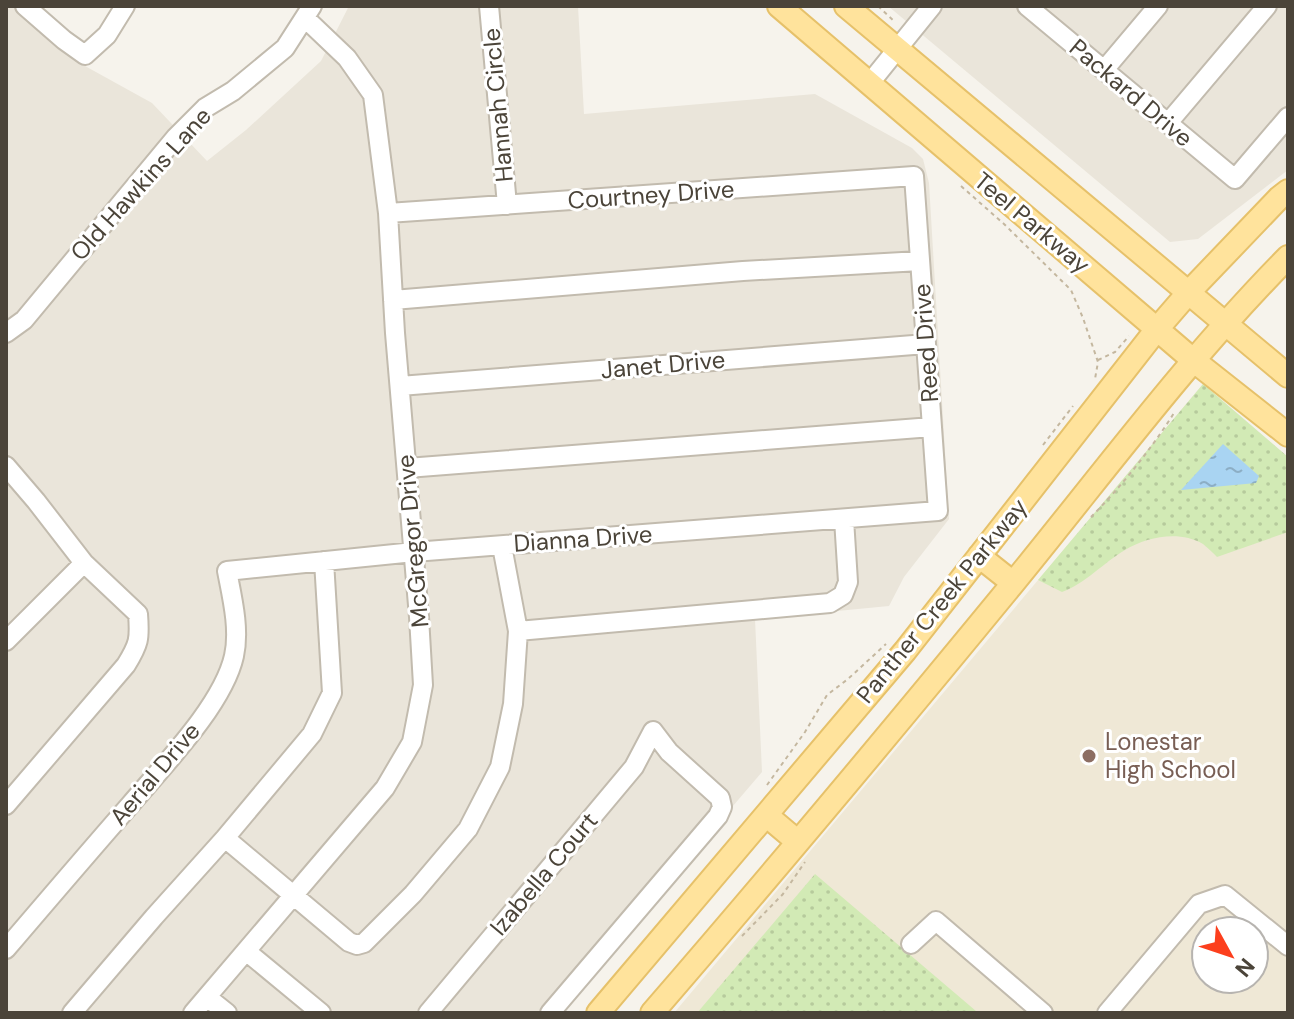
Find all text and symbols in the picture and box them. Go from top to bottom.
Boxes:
street label: Hannah Circle [475,27,520,183]
street label: Packard Drive [1063,32,1199,153]
street label: Old Hawkins Lane [64,100,218,267]
street label: Teel Parkway [968,165,1097,280]
street label: Courtney Drive [567,173,735,216]
street label: Reed Drive [906,283,945,404]
street label: Janet Drive [599,344,726,385]
street label: McGregor Drive [390,453,435,629]
street label: Panther Creek Parkway [849,492,1034,710]
street label: Dianna Drive [512,518,653,559]
street label: Aerial Drive [103,716,207,832]
place label: Lonestar High School [1105,726,1236,785]
marker: Lonestar High School [1080,747,1098,765]
street label: Izabella Court [483,806,604,942]
north arrow [1190,915,1270,995]
text: N [1229,952,1261,983]

